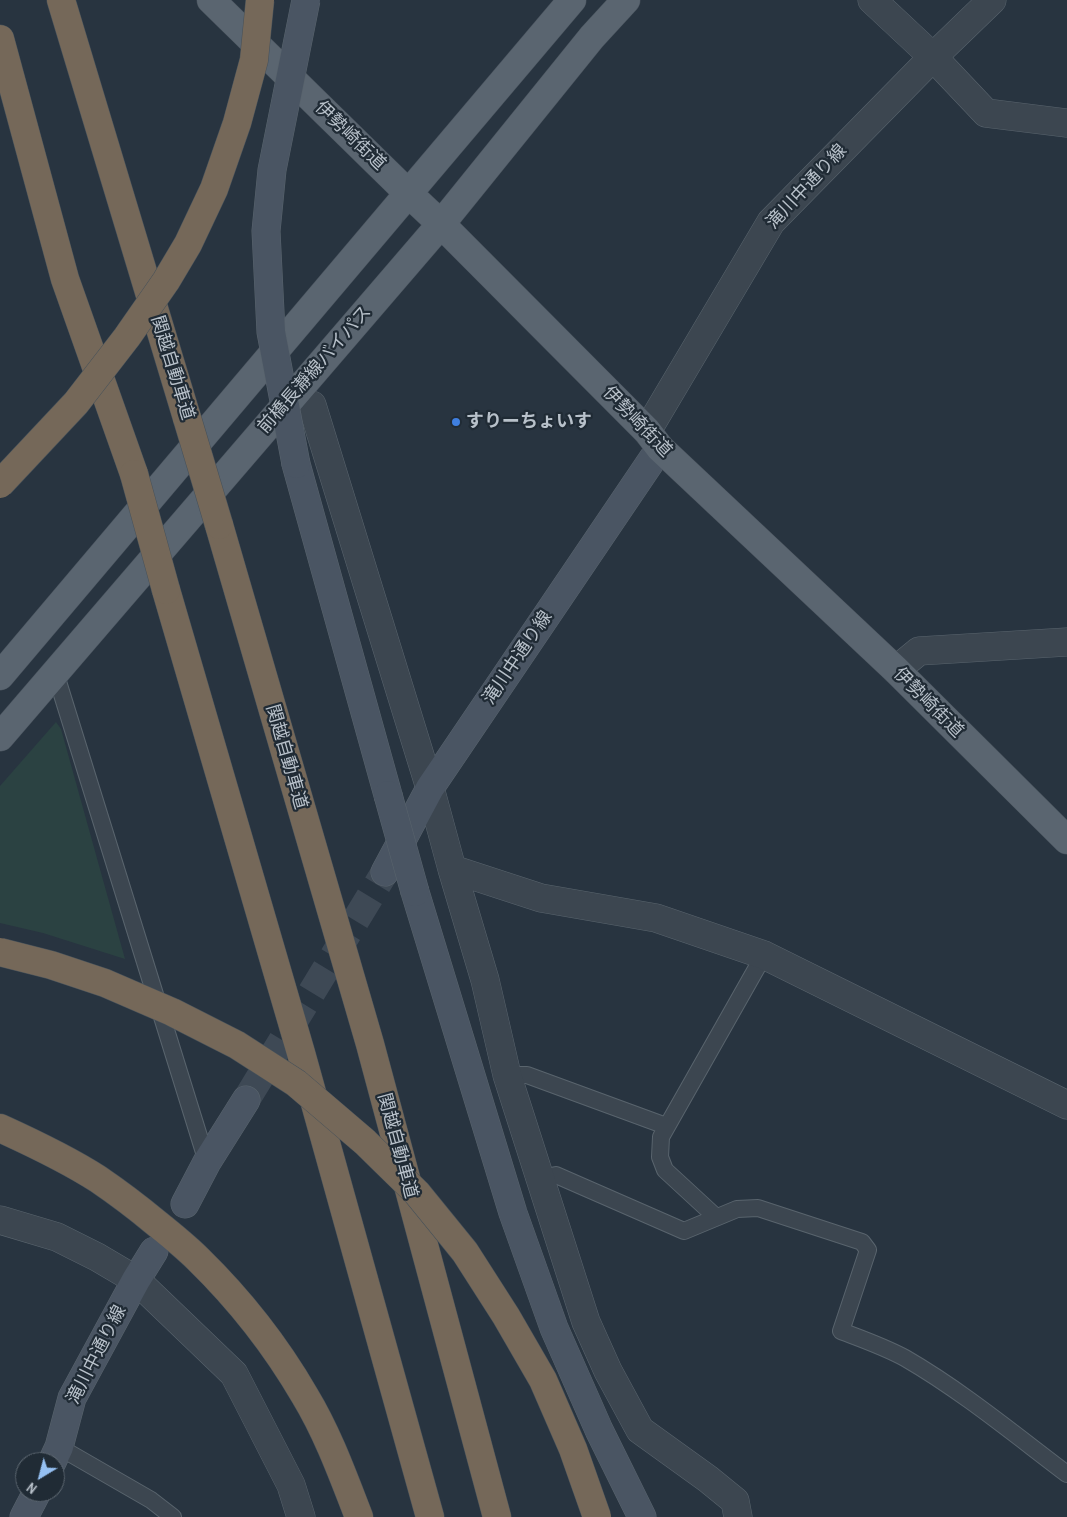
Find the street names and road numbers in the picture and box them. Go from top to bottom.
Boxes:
street label: 伊勢崎街道 [310,97,390,175]
street label: 滝川中通り線 [762,140,852,234]
street label: 前橋長瀞線バイパス [254,302,376,438]
street label: 関越自動車道 [146,313,198,423]
street label: 伊勢崎街道 [598,382,676,462]
street label: 滝川中通り線 [479,607,557,709]
street label: 伊勢崎街道 [889,664,967,742]
street label: 関越自動車道 [261,702,311,812]
street label: 関越自動車道 [373,1091,421,1201]
street label: 滝川中通り線 [63,1302,131,1408]

